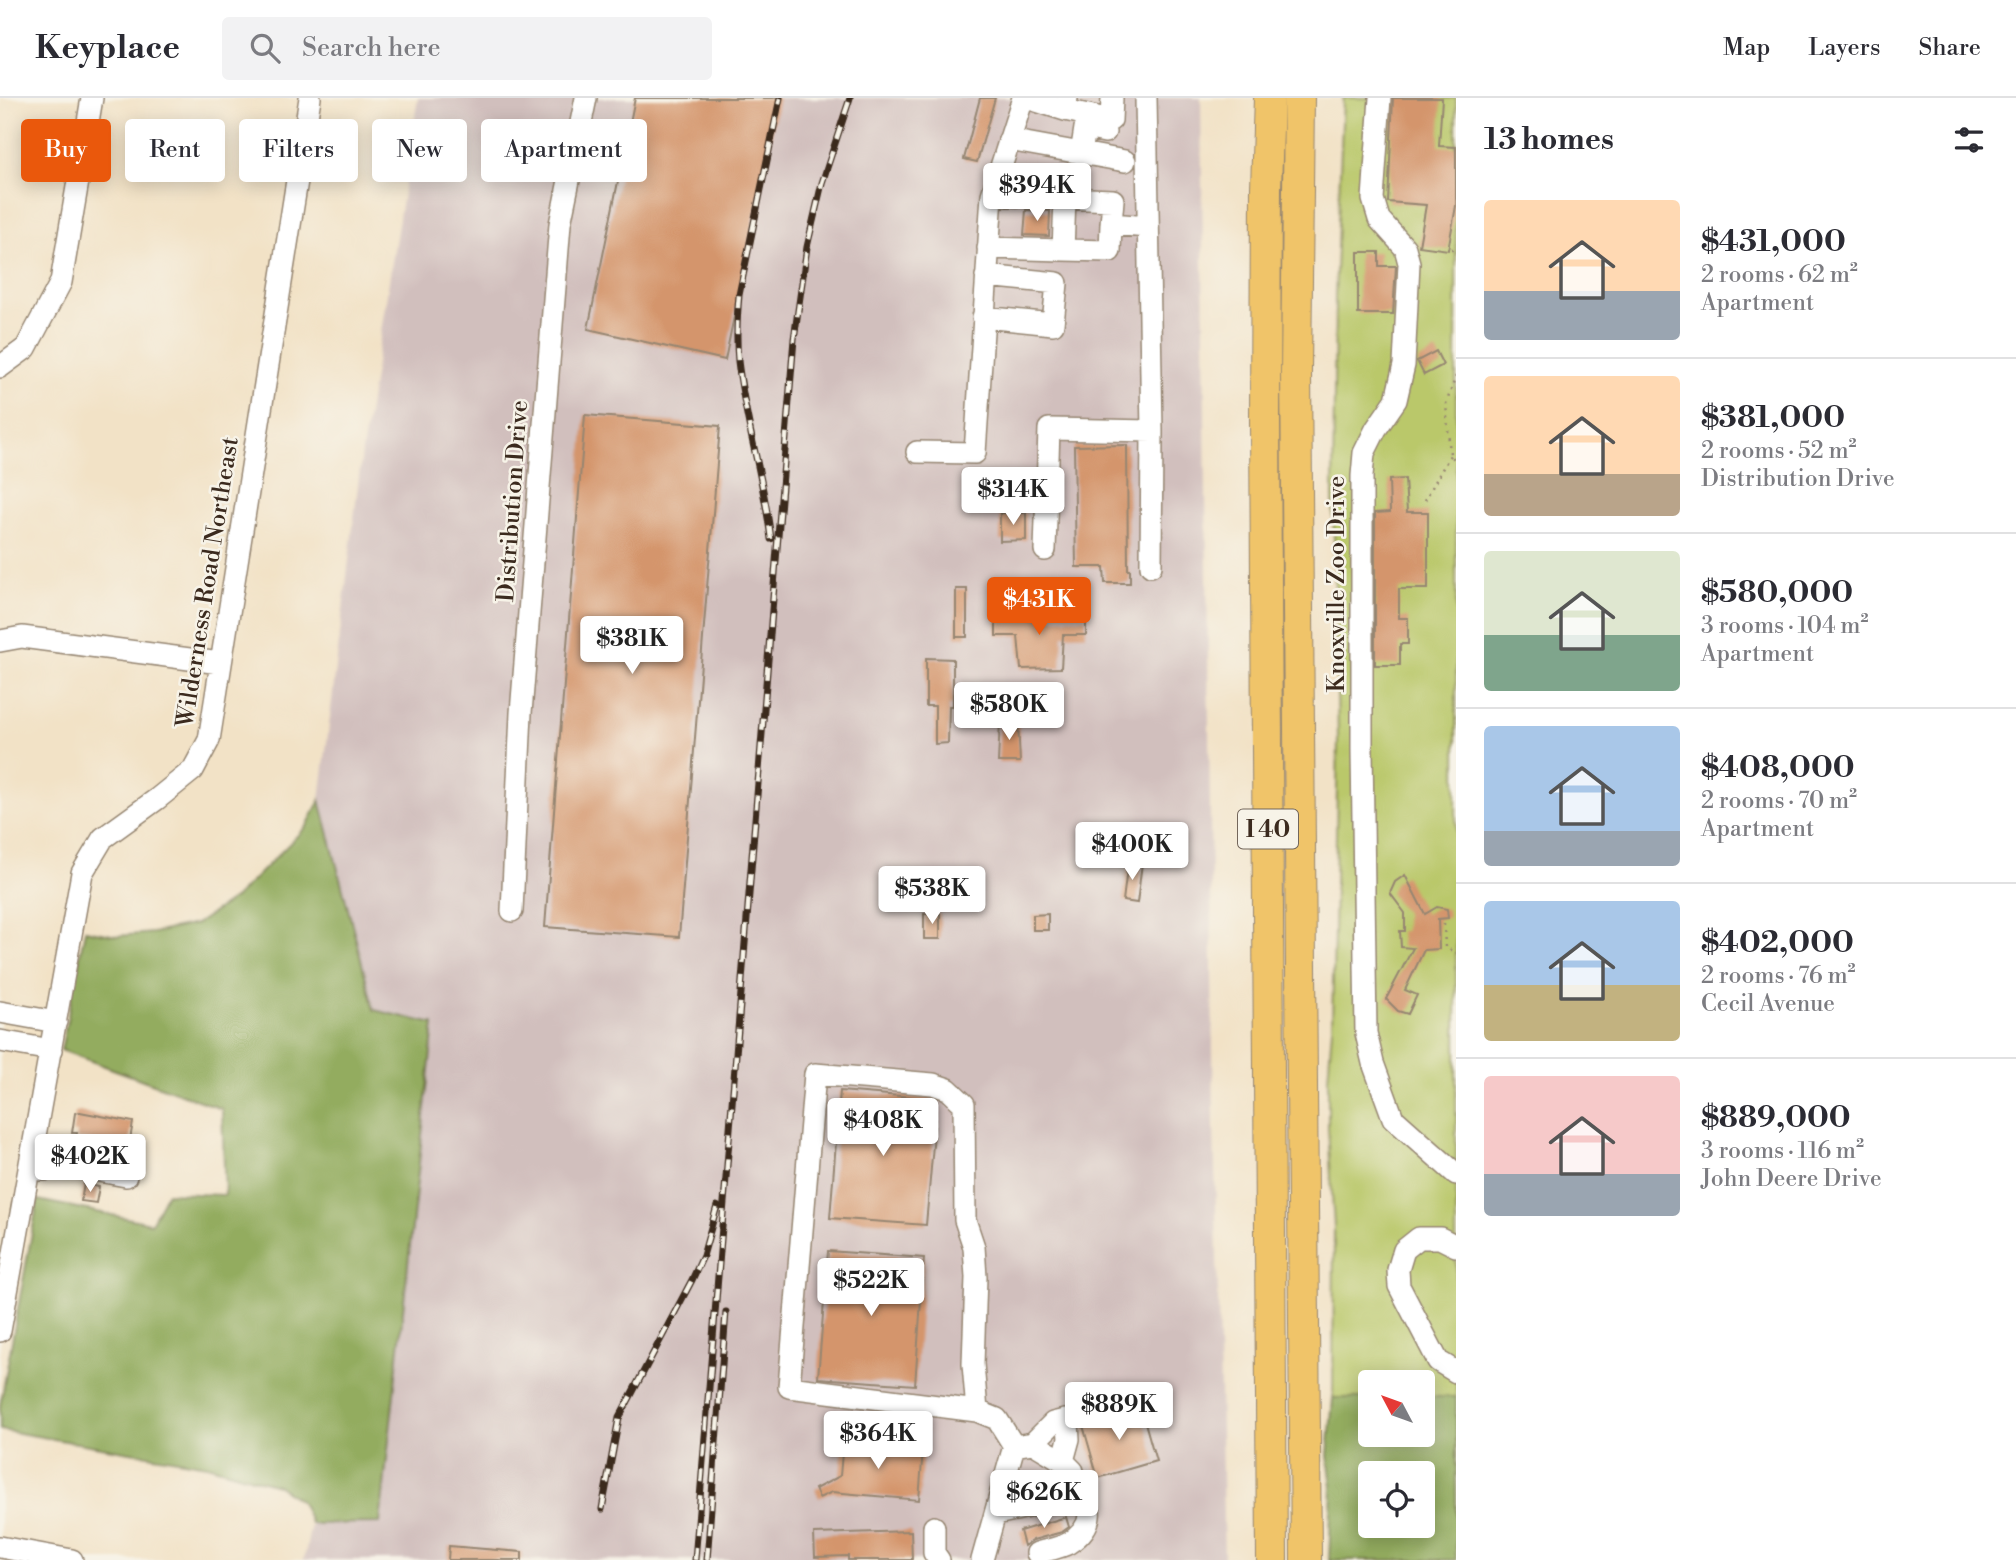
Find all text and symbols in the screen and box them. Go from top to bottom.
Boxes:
search box [222,17,712,80]
text: Keyplace [35,28,180,69]
icon: search [246,29,284,67]
text: Search here [302,32,441,64]
text: Map [1723,33,1770,63]
text: Layers [1808,33,1880,63]
text: Share [1918,33,1981,63]
chip: Buy [21,119,111,182]
chip: Rent [125,119,225,182]
chip: Filters [239,119,358,182]
chip: New [372,119,467,182]
chip: Apartment [481,119,647,182]
text: 13 homes [1484,121,1614,159]
icon: filters [1950,121,1988,159]
pin: $394K [988,164,1086,223]
text: $394K [999,172,1075,200]
text: $431,000 [1701,223,1846,261]
icon: home [1540,228,1624,312]
text: 2 rooms · 62 m² [1701,261,1858,289]
text: Apartment [1701,289,1814,317]
street label: Distribution Drive [491,399,535,603]
text: $381,000 [1701,399,1845,437]
icon: home [1540,404,1624,488]
street label: Wilderness Road Northeast [170,434,246,731]
text: 2 rooms · 52 m² [1701,437,1857,465]
text: Distribution Drive [1701,465,1895,493]
pin: $314K [964,468,1062,527]
text: $314K [977,476,1049,504]
street label: Knoxville Zoo Drive [1322,476,1352,692]
text: $580,000 [1701,574,1853,612]
pin: $431K [990,578,1088,637]
icon: home [1540,579,1624,663]
text: $431K [1003,586,1075,614]
text: 3 rooms · 104 m² [1701,612,1869,640]
pin: $381K [583,616,681,676]
text: $381K [596,625,668,653]
text: Apartment [1701,640,1814,668]
pin: $580K [960,682,1058,742]
text: $580K [970,691,1048,719]
text: $408,000 [1701,749,1855,787]
icon: home [1540,754,1624,838]
text: 2 rooms · 70 m² [1701,787,1857,815]
road number: I 40 [1238,810,1298,848]
text: Apartment [1701,815,1814,843]
pin: $400K [1083,822,1181,882]
text: $400K [1091,831,1173,859]
pin: $538K [883,866,981,926]
text: $538K [894,875,970,903]
text: $402,000 [1701,924,1854,962]
icon: home [1540,929,1624,1013]
text: 2 rooms · 76 m² [1701,962,1856,990]
text: Cecil Avenue [1701,990,1835,1018]
pin: $408K [834,1098,932,1158]
text: $889,000 [1701,1099,1851,1137]
icon: home [1540,1104,1624,1188]
text: $408K [843,1107,923,1135]
pin: $402K [41,1134,139,1194]
text: 3 rooms · 116 m² [1701,1137,1864,1165]
text: $402K [51,1143,129,1171]
text: John Deere Drive [1701,1165,1882,1193]
pin: $522K [822,1258,920,1318]
text: $522K [833,1267,909,1295]
north arrow [1358,1370,1435,1447]
map controls [1358,1370,1435,1538]
pin: $889K [1070,1382,1168,1442]
text: $889K [1081,1391,1157,1419]
pin: $364K [829,1412,927,1471]
text: $364K [840,1420,916,1448]
button: locate [1358,1461,1435,1538]
pin: $626K [995,1470,1093,1530]
text: $626K [1006,1479,1082,1507]

